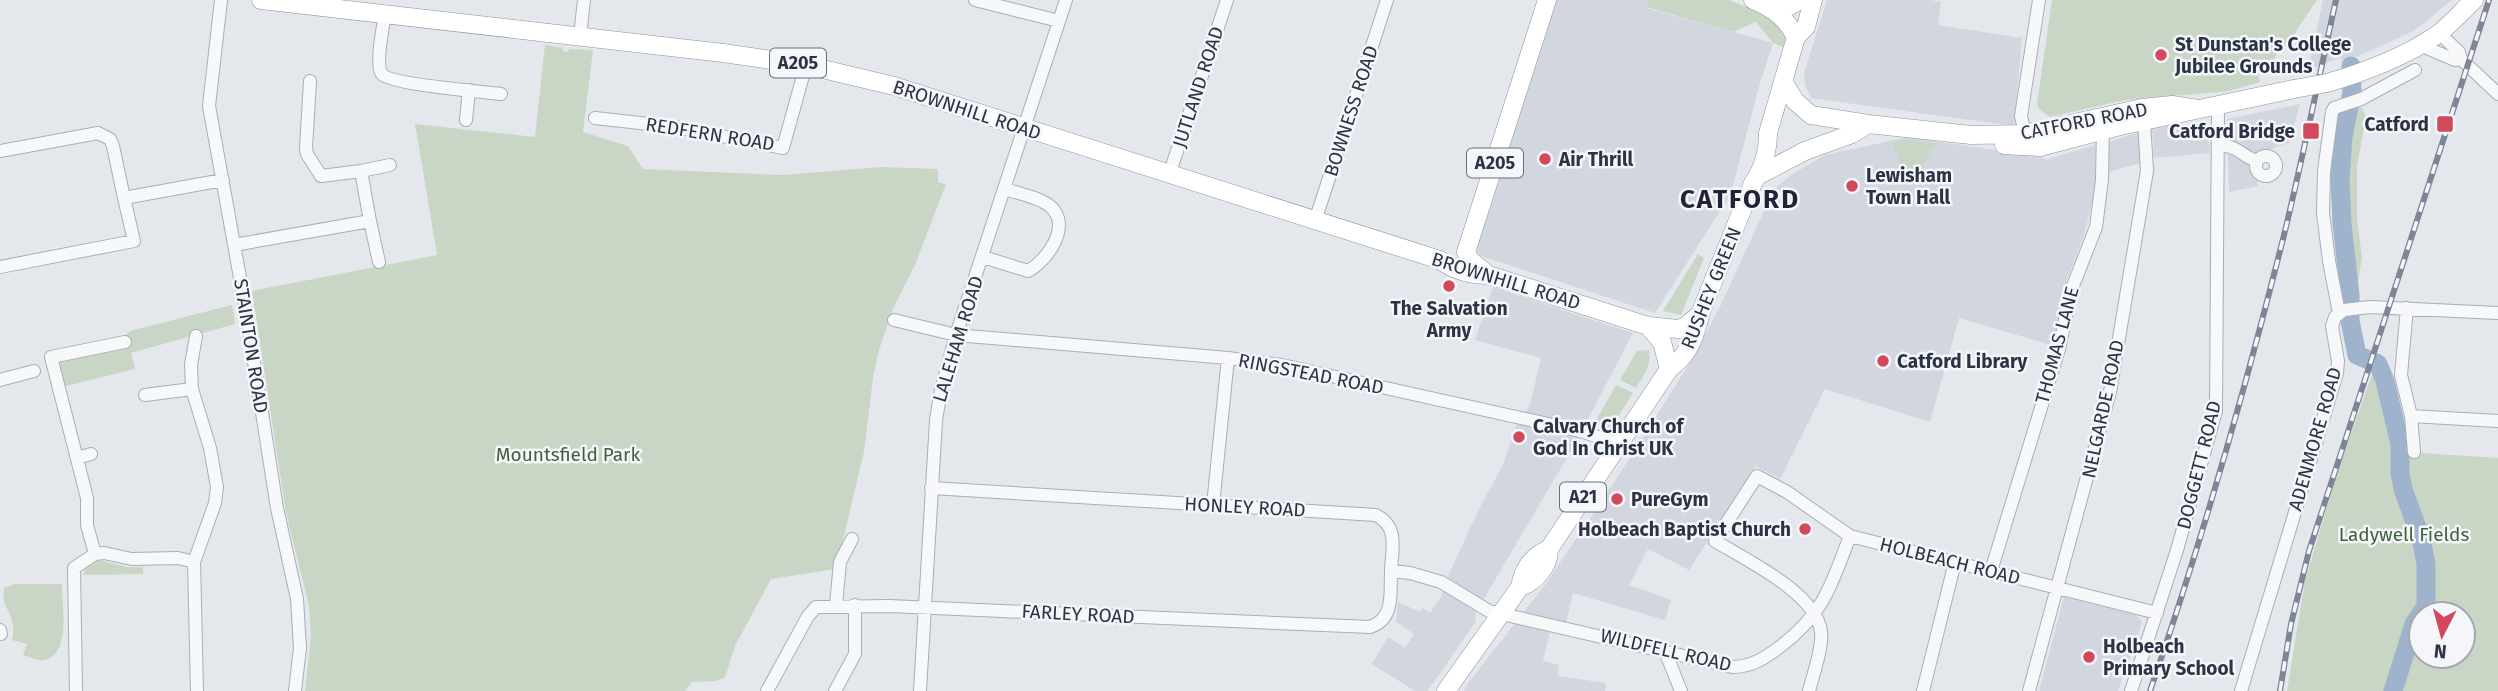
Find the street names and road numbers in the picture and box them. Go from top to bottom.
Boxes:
street label: JUTLAND ROAD [1168,23,1228,151]
street label: BOWNESS ROAD [1319,43,1383,179]
road number: A205 [770,48,826,78]
street label: BROWNHILL ROAD [890,75,1044,145]
street label: CATFORD ROAD [2019,97,2149,145]
street label: REDFERN ROAD [644,112,776,156]
road number: A205 [1467,148,1523,178]
street label: RUSHEY GREEN [1676,224,1746,352]
street label: BROWNHILL ROAD [1429,247,1583,315]
street label: LALEHAM ROAD [928,273,988,405]
street label: STAINTON ROAD [229,277,273,415]
street label: THOMAS LANE [2030,284,2084,406]
street label: NELGARDE ROAD [2077,338,2129,480]
street label: RINGSTEAD ROAD [1236,349,1386,399]
street label: ADENMORE ROAD [2284,365,2346,513]
street label: DOGGETT ROAD [2172,398,2226,532]
road number: A21 [1560,482,1606,512]
street label: HONLEY ROAD [1184,492,1306,522]
street label: HOLBEACH ROAD [1877,532,2023,590]
street label: FARLEY ROAD [1021,600,1135,628]
street label: WILDFELL ROAD [1598,624,1734,676]

